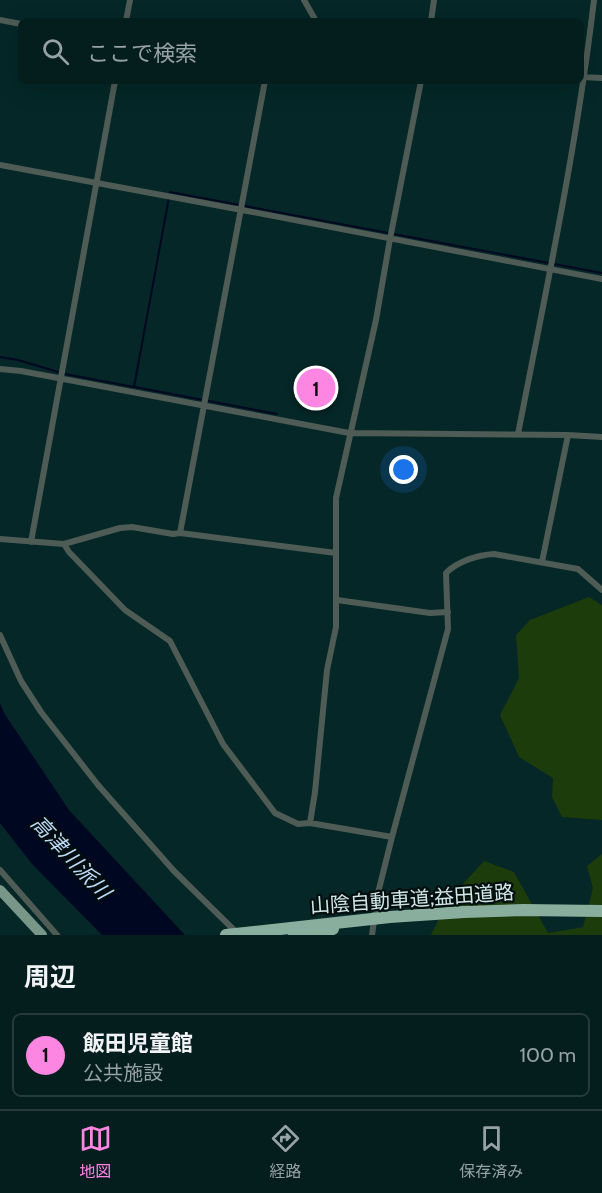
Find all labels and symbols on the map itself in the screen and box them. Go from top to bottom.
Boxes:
pin: 1 [296,366,336,410]
your location [389,455,418,484]
water label: 高津川派川 [26,810,117,905]
street label: 山陰自動車道;益田道路 [309,880,515,918]

